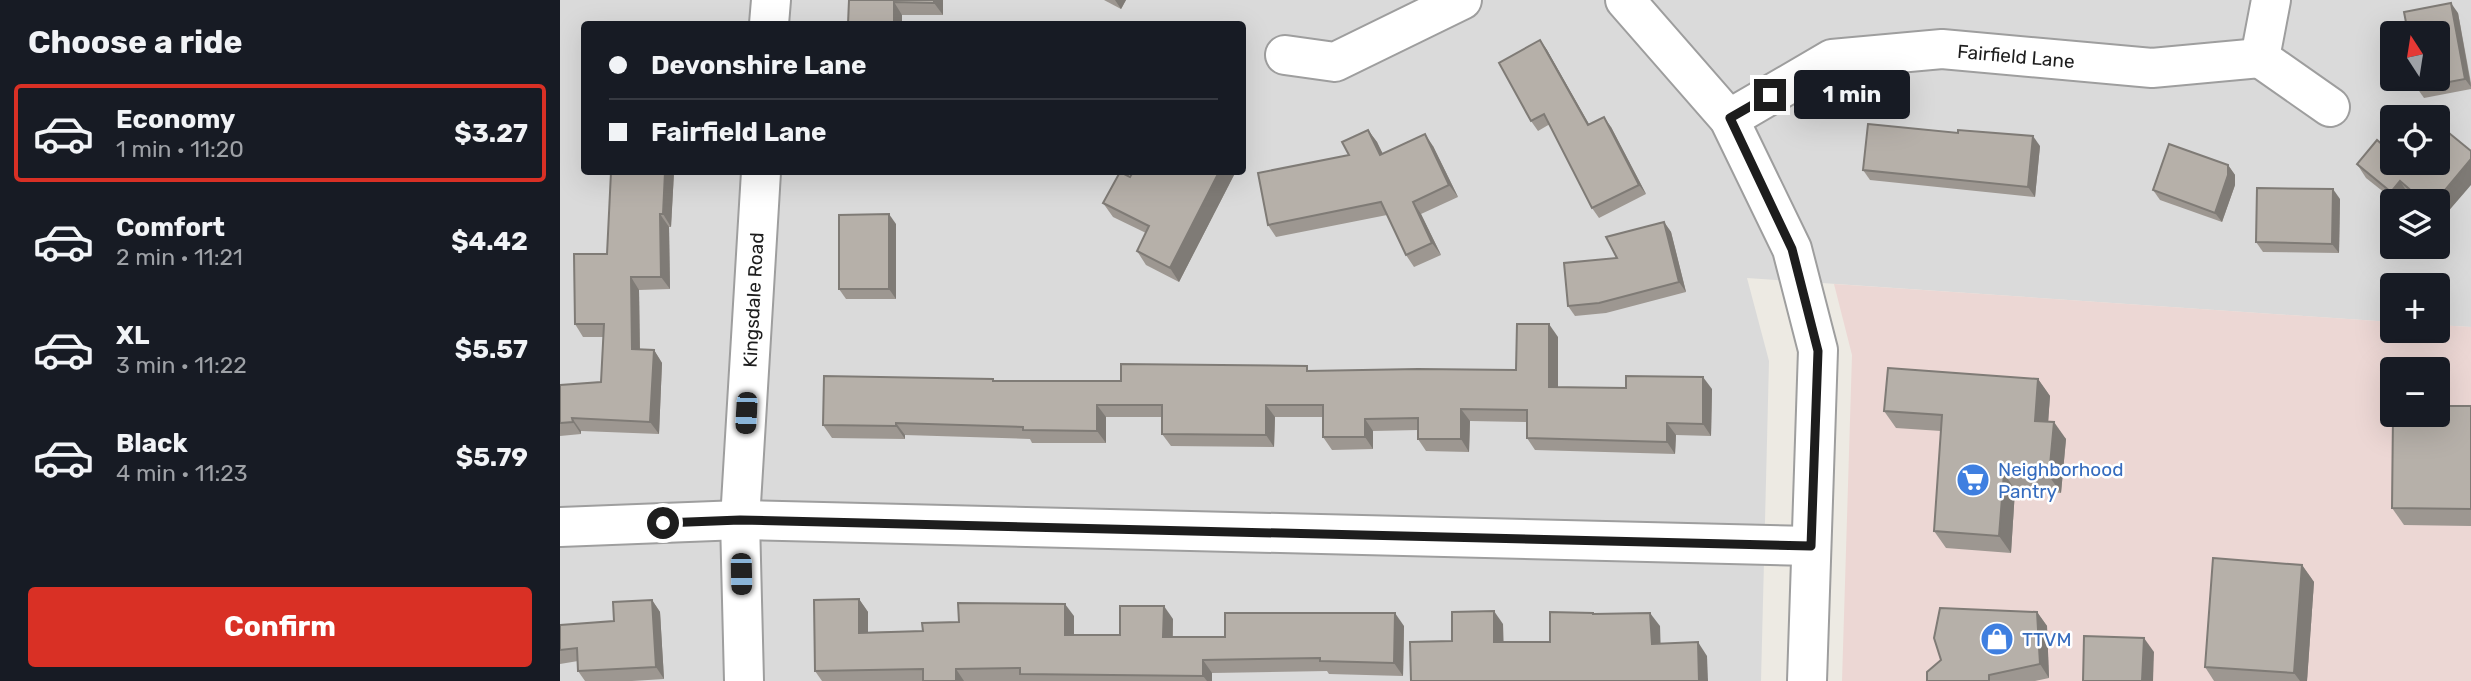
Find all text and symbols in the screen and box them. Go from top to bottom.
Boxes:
north arrow [2380,21,2450,91]
map controls [2380,21,2450,427]
text: Choose a ride [28,23,242,61]
street label: Fairfield Lane [1956,40,2076,73]
text: Devonshire Lane [651,50,867,81]
callout: 1 min [1794,70,1910,119]
route end [1754,79,1786,111]
text: 1 min [1823,80,1881,108]
icon: car [32,102,95,165]
text: Economy [116,104,235,135]
button: locate [2380,105,2450,175]
text: Fairfield Lane [651,117,827,148]
text: $3.27 [454,118,528,149]
text: 1 min · 11:20 [116,135,244,163]
button: layers [2380,189,2450,259]
icon: car [32,210,95,273]
text: Comfort [116,212,225,243]
text: $4.42 [451,226,528,257]
street label: Kingsdale Road [738,232,769,368]
text: 2 min · 11:21 [116,243,243,271]
button: + [2380,273,2450,343]
icon: car [32,318,95,381]
text: XL [116,320,149,351]
text: $5.57 [455,334,528,365]
text: 3 min · 11:22 [116,351,247,379]
button: − [2380,357,2450,427]
car [735,391,758,435]
icon: car [32,426,95,489]
text: Black [116,428,188,459]
text: $5.79 [456,442,528,473]
place label: Neighborhood Pantry [1998,458,2123,503]
text: 4 min · 11:23 [116,459,248,487]
supermarket icon: Neighborhood Pantry [1954,461,1992,499]
route start [647,507,679,539]
car [731,553,752,595]
button: Confirm [28,587,532,667]
shop icon: TTVM [1978,620,2016,658]
place label: TTVM [2022,628,2072,651]

